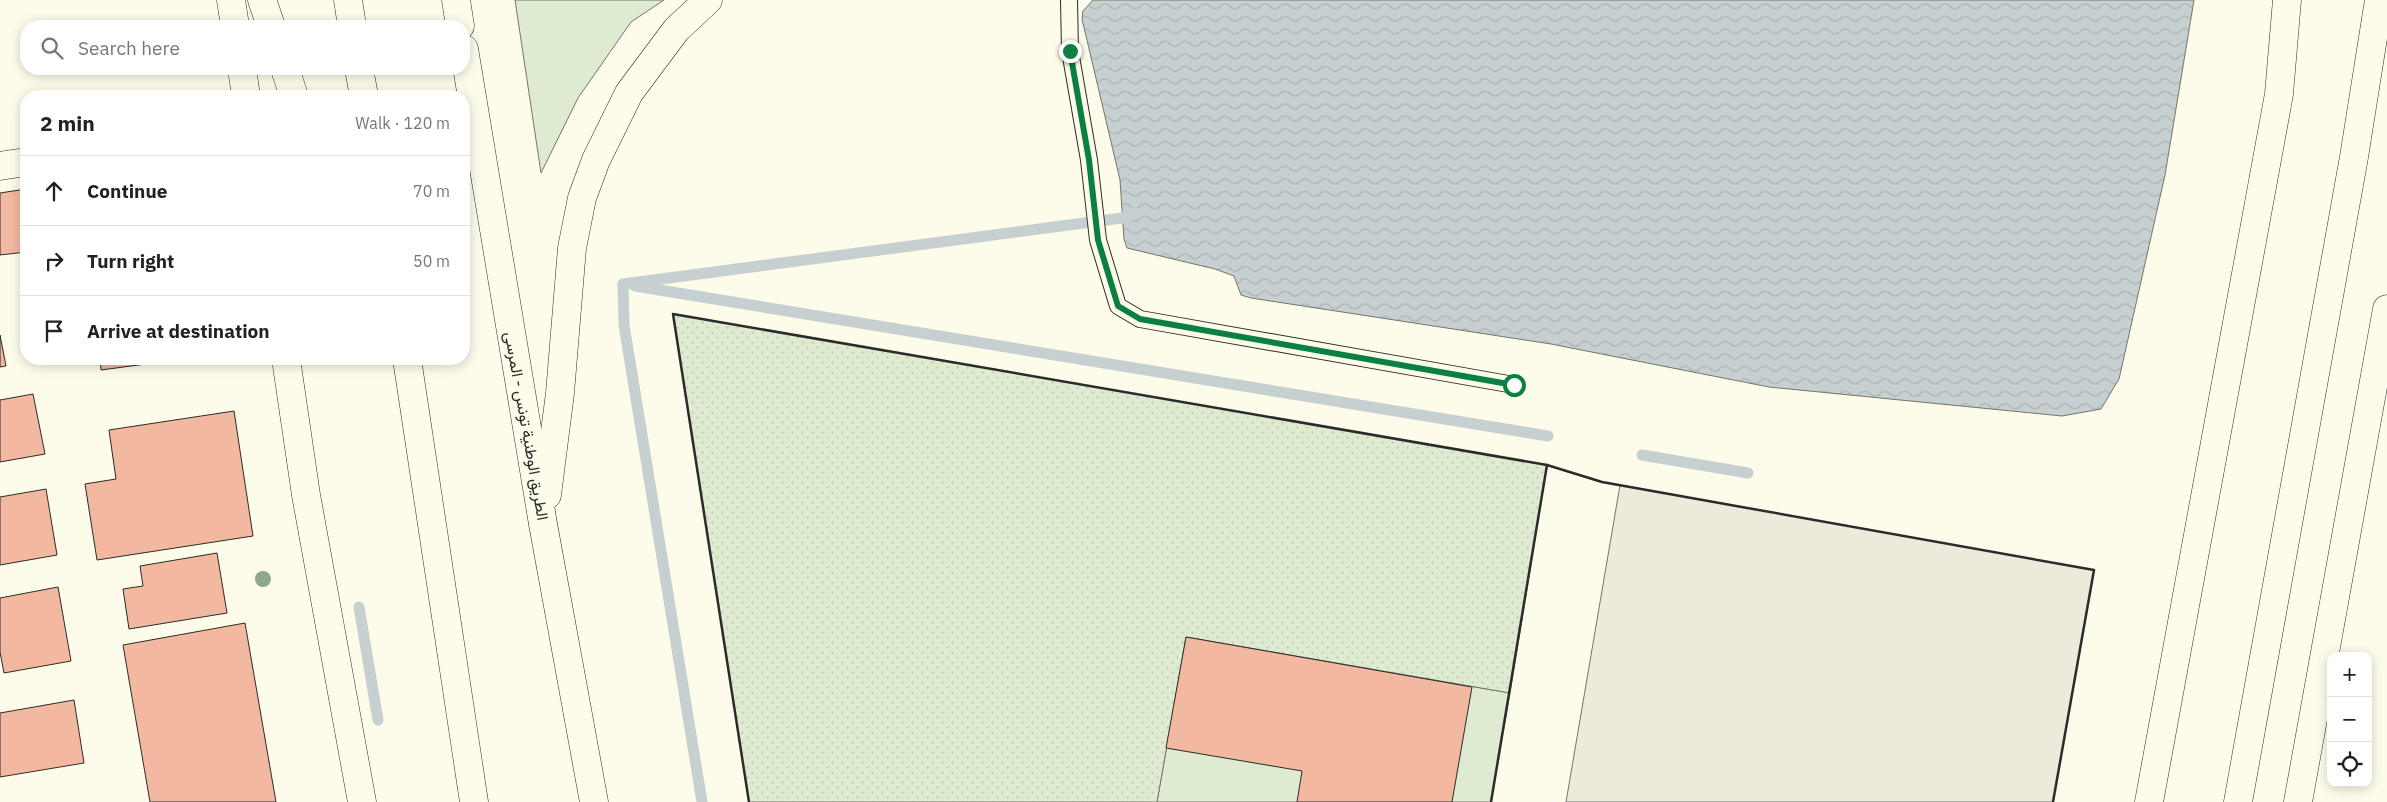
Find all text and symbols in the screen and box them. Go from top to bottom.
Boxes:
search box [20,20,470,75]
icon: search [38,34,66,62]
text: Search here [78,36,180,60]
route end [1059,40,1082,63]
text: 2 min [40,109,95,137]
text: Walk · 120 m [355,113,450,133]
icon: ahead [40,177,68,205]
text: Continue [87,179,167,203]
text: 70 m [413,181,450,201]
icon: right [40,247,68,275]
text: Turn right [87,249,174,273]
text: 50 m [413,251,450,271]
icon: arrive [40,317,68,345]
text: Arrive at destination [87,319,270,343]
street label: الطريق الوطنية تونس - المرسى [500,330,553,522]
route start [1503,374,1526,397]
map controls [2327,652,2372,787]
button: + [2327,652,2372,697]
button: − [2327,697,2372,742]
button: locate [2327,742,2372,787]

